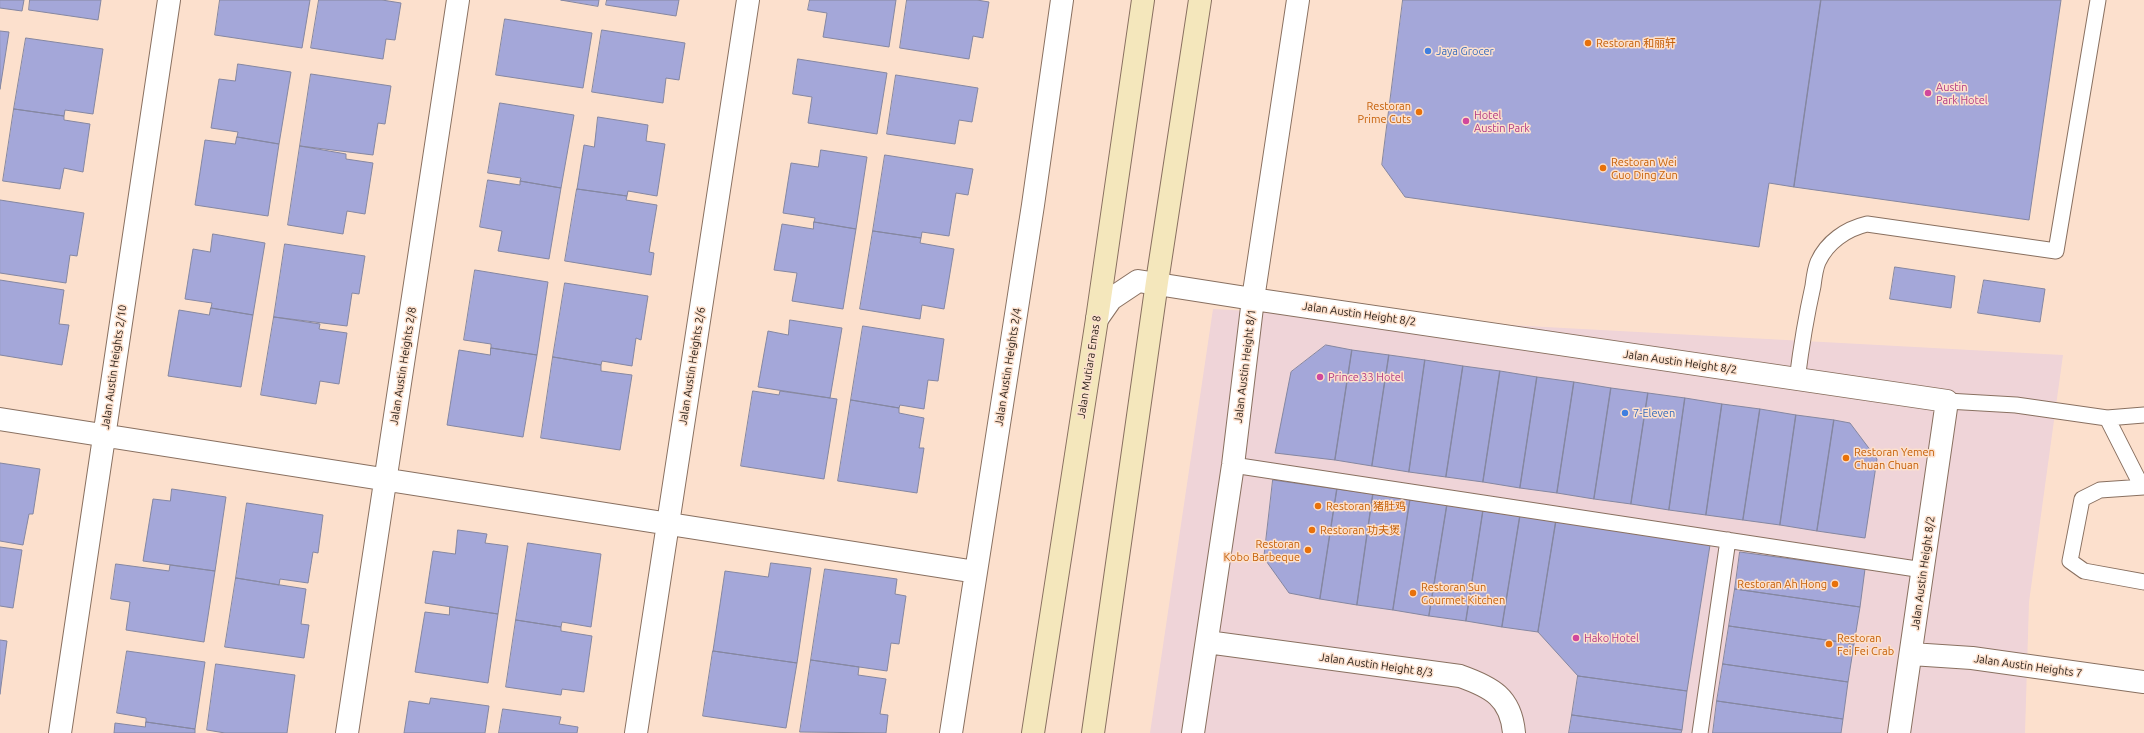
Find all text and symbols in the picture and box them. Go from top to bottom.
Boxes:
place label: Restoran 和丽轩 [1596,36,1676,50]
marker: Restoran 和丽轩 [1583,38,1593,48]
place label: Jaya Grocer [1436,44,1494,58]
marker: Jaya Grocer [1423,46,1433,56]
place label: Austin Park Hotel [1936,80,1988,106]
marker: Austin Park Hotel [1923,88,1933,98]
place label: Restoran Prime Cuts [1357,99,1411,125]
marker: Restoran Prime Cuts [1414,107,1424,117]
place label: Hotel Austin Park [1474,108,1530,134]
marker: Hotel Austin Park [1461,116,1471,126]
place label: Restoran Wei Guo Ding Zun [1611,155,1678,181]
marker: Restoran Wei Guo Ding Zun [1598,163,1608,173]
street label: Jalan Austin Height 8/2 [1301,299,1417,329]
street label: Jalan Austin Heights 2/10 [99,304,129,430]
street label: Jalan Austin Heights 2/8 [387,306,419,426]
street label: Jalan Austin Heights 2/6 [676,306,708,426]
street label: Jalan Austin Heights 2/4 [992,307,1024,427]
street label: Jalan Austin Height 8/1 [1231,308,1259,424]
street label: Jalan Mutiara Emas 8 [1074,315,1104,419]
street label: Jalan Austin Height 8/2 [1622,347,1738,377]
place label: Prince 33 Hotel [1328,370,1404,384]
marker: Prince 33 Hotel [1315,372,1325,382]
place label: 7-Eleven [1633,406,1675,420]
marker: 7-Eleven [1620,408,1630,418]
place label: Restoran Yemen Chuan Chuan [1854,445,1935,471]
marker: Restoran Yemen Chuan Chuan [1841,453,1851,463]
place label: Restoran 猪肚鸡 [1326,499,1406,513]
marker: Restoran 猪肚鸡 [1313,501,1323,511]
street label: Jalan Austin Height 8/2 [1908,515,1938,631]
place label: Restoran 功夫煲 [1320,523,1400,537]
marker: Restoran 功夫煲 [1307,525,1317,535]
place label: Restoran Kobo Barbeque [1224,537,1300,563]
marker: Restoran Kobo Barbeque [1303,545,1313,555]
place label: Restoran Ah Hong [1737,577,1827,591]
marker: Restoran Ah Hong [1830,579,1840,589]
place label: Restoran Sun Gourmet Kitchen [1421,580,1505,606]
marker: Restoran Sun Gourmet Kitchen [1408,588,1418,598]
place label: Hako Hotel [1584,631,1639,645]
place label: Restoran Fei Fei Crab [1837,631,1894,657]
marker: Hako Hotel [1571,633,1581,643]
marker: Restoran Fei Fei Crab [1824,639,1834,649]
street label: Jalan Austin Height 8/3 [1318,650,1434,680]
street label: Jalan Austin Heights 7 [1973,652,2083,680]

